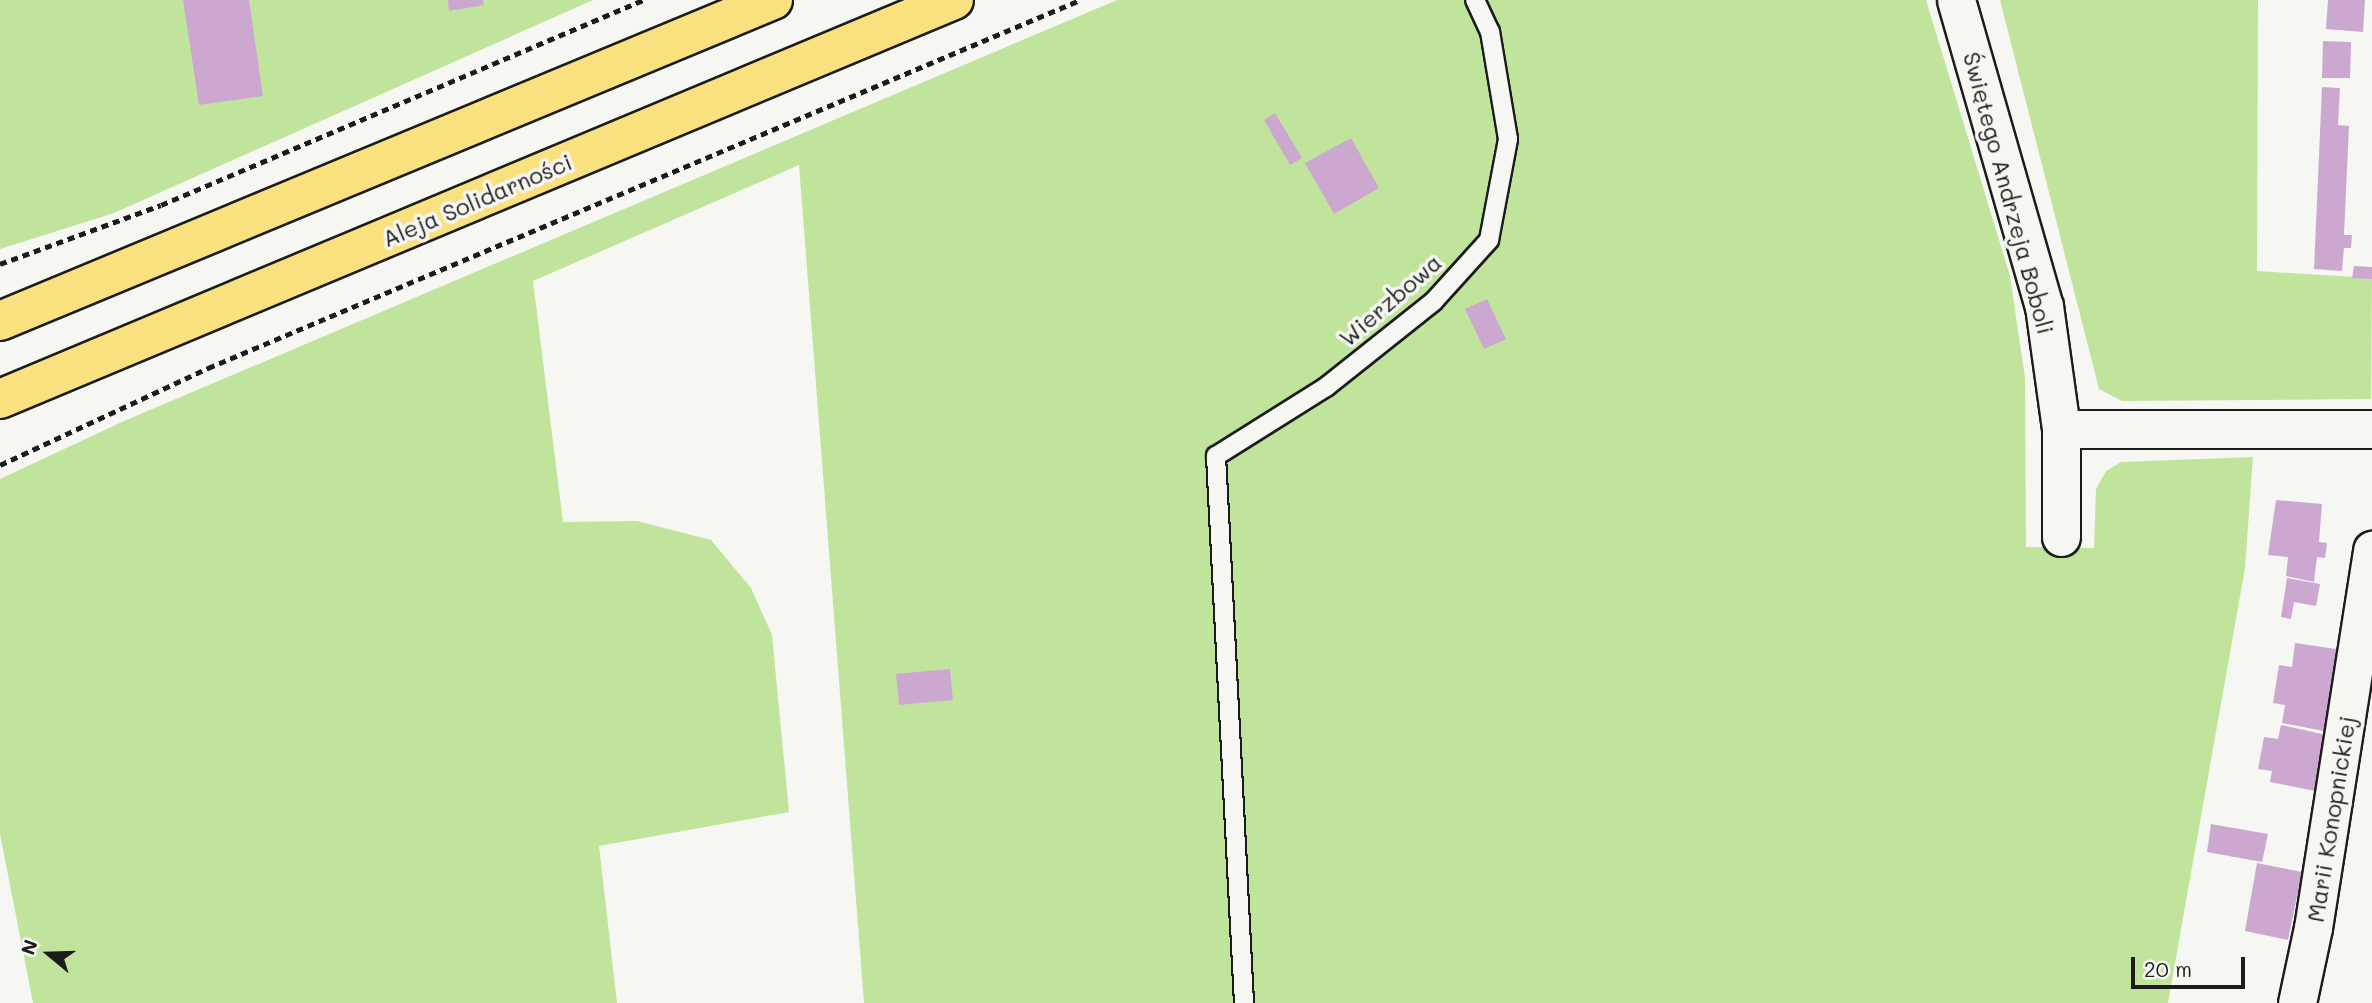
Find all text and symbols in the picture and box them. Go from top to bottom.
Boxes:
street label: Świętego Andrzeja Boboli [1958,49,2060,337]
street label: Aleja Solidarności [378,148,576,252]
street label: Wierzbowa [1333,248,1447,352]
street label: Marii Konopnickiej [2301,714,2361,924]
north arrow [14,919,84,989]
text: N [15,936,43,958]
scale bar [2134,944,2248,988]
text: 20 m [2144,955,2192,982]

